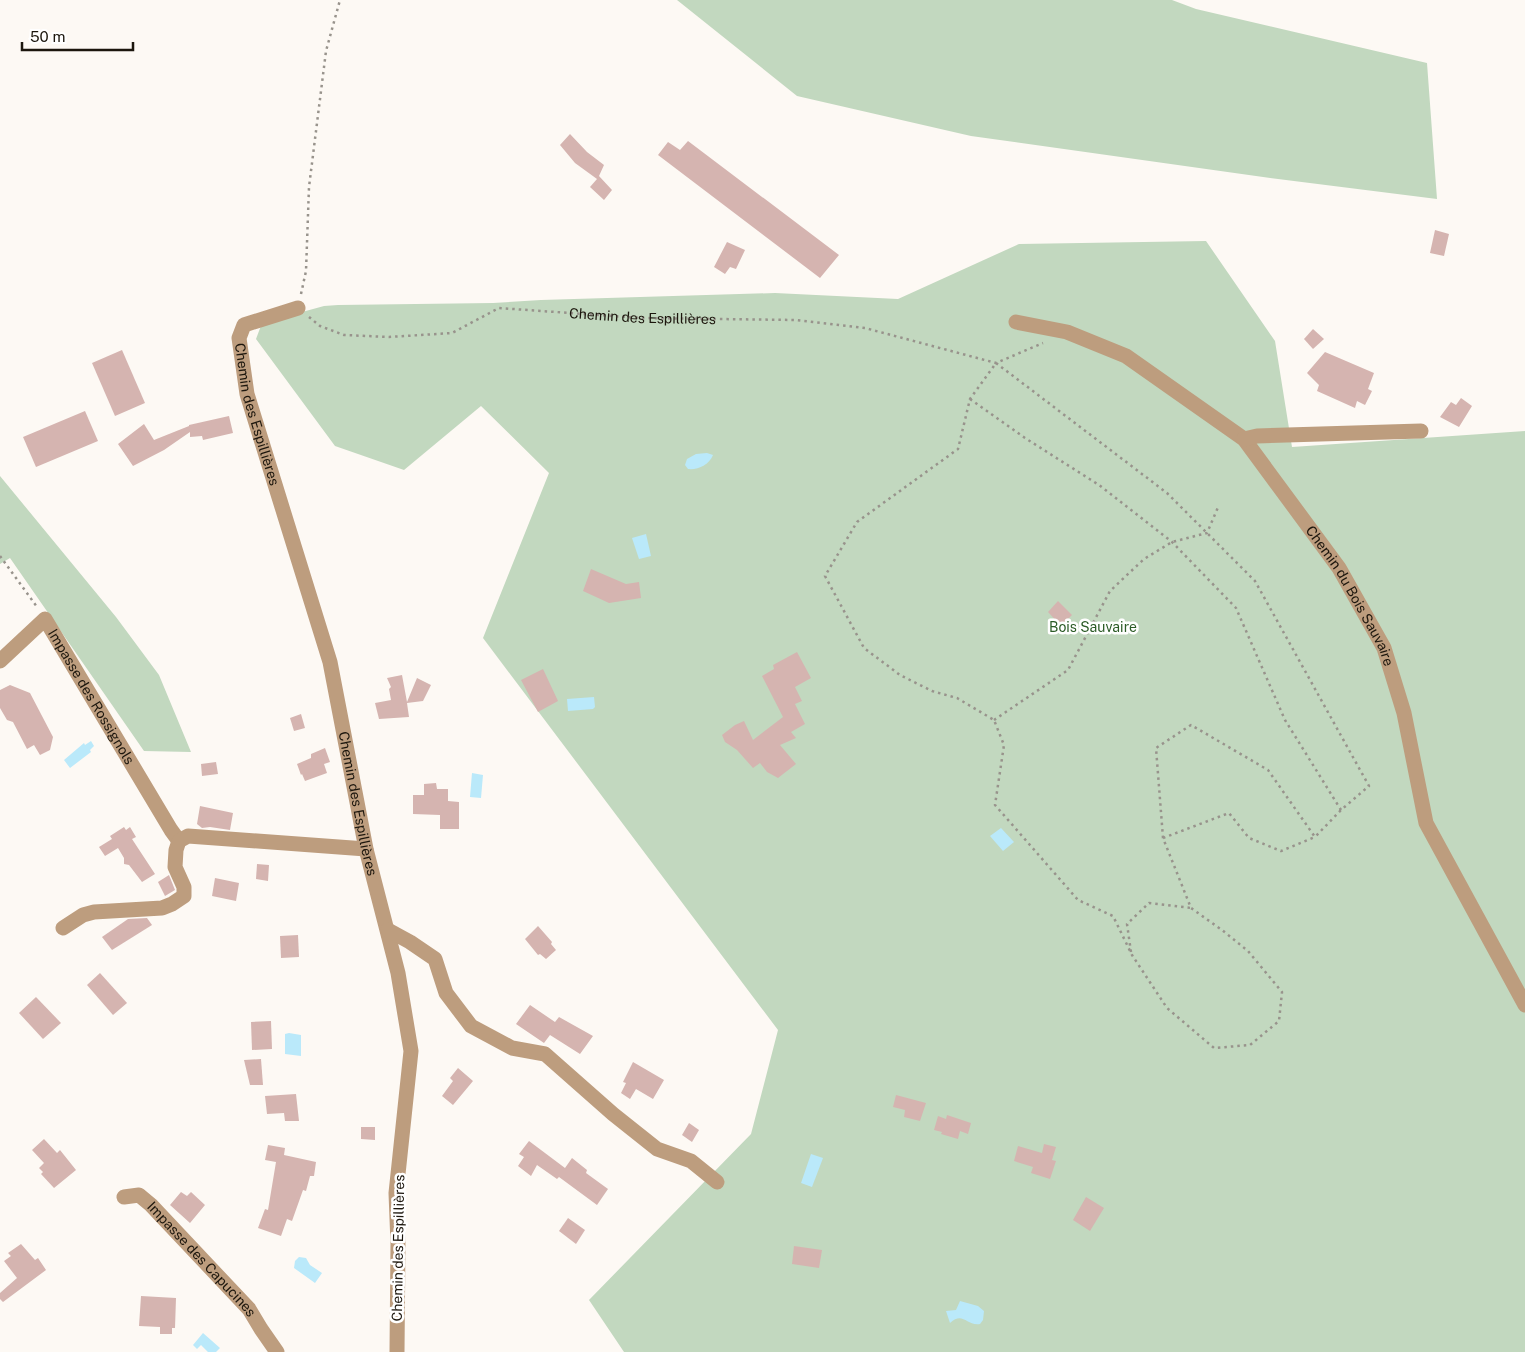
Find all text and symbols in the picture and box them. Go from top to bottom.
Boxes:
scale bar [22,20,134,52]
text: 50 m [30,28,65,45]
street label: Chemin des Espillières [569,305,716,327]
street label: Chemin des Espillières [232,342,283,487]
street label: Chemin du Bois Sauvaire [1303,523,1397,668]
park label: Bois Sauvaire [1049,619,1137,635]
street label: Impasse des Rossignols [45,626,138,767]
street label: Chemin des Espillières [336,730,381,877]
street label: Chemin des Espillières [389,1175,407,1321]
street label: Impasse des Capucines [144,1198,260,1319]

